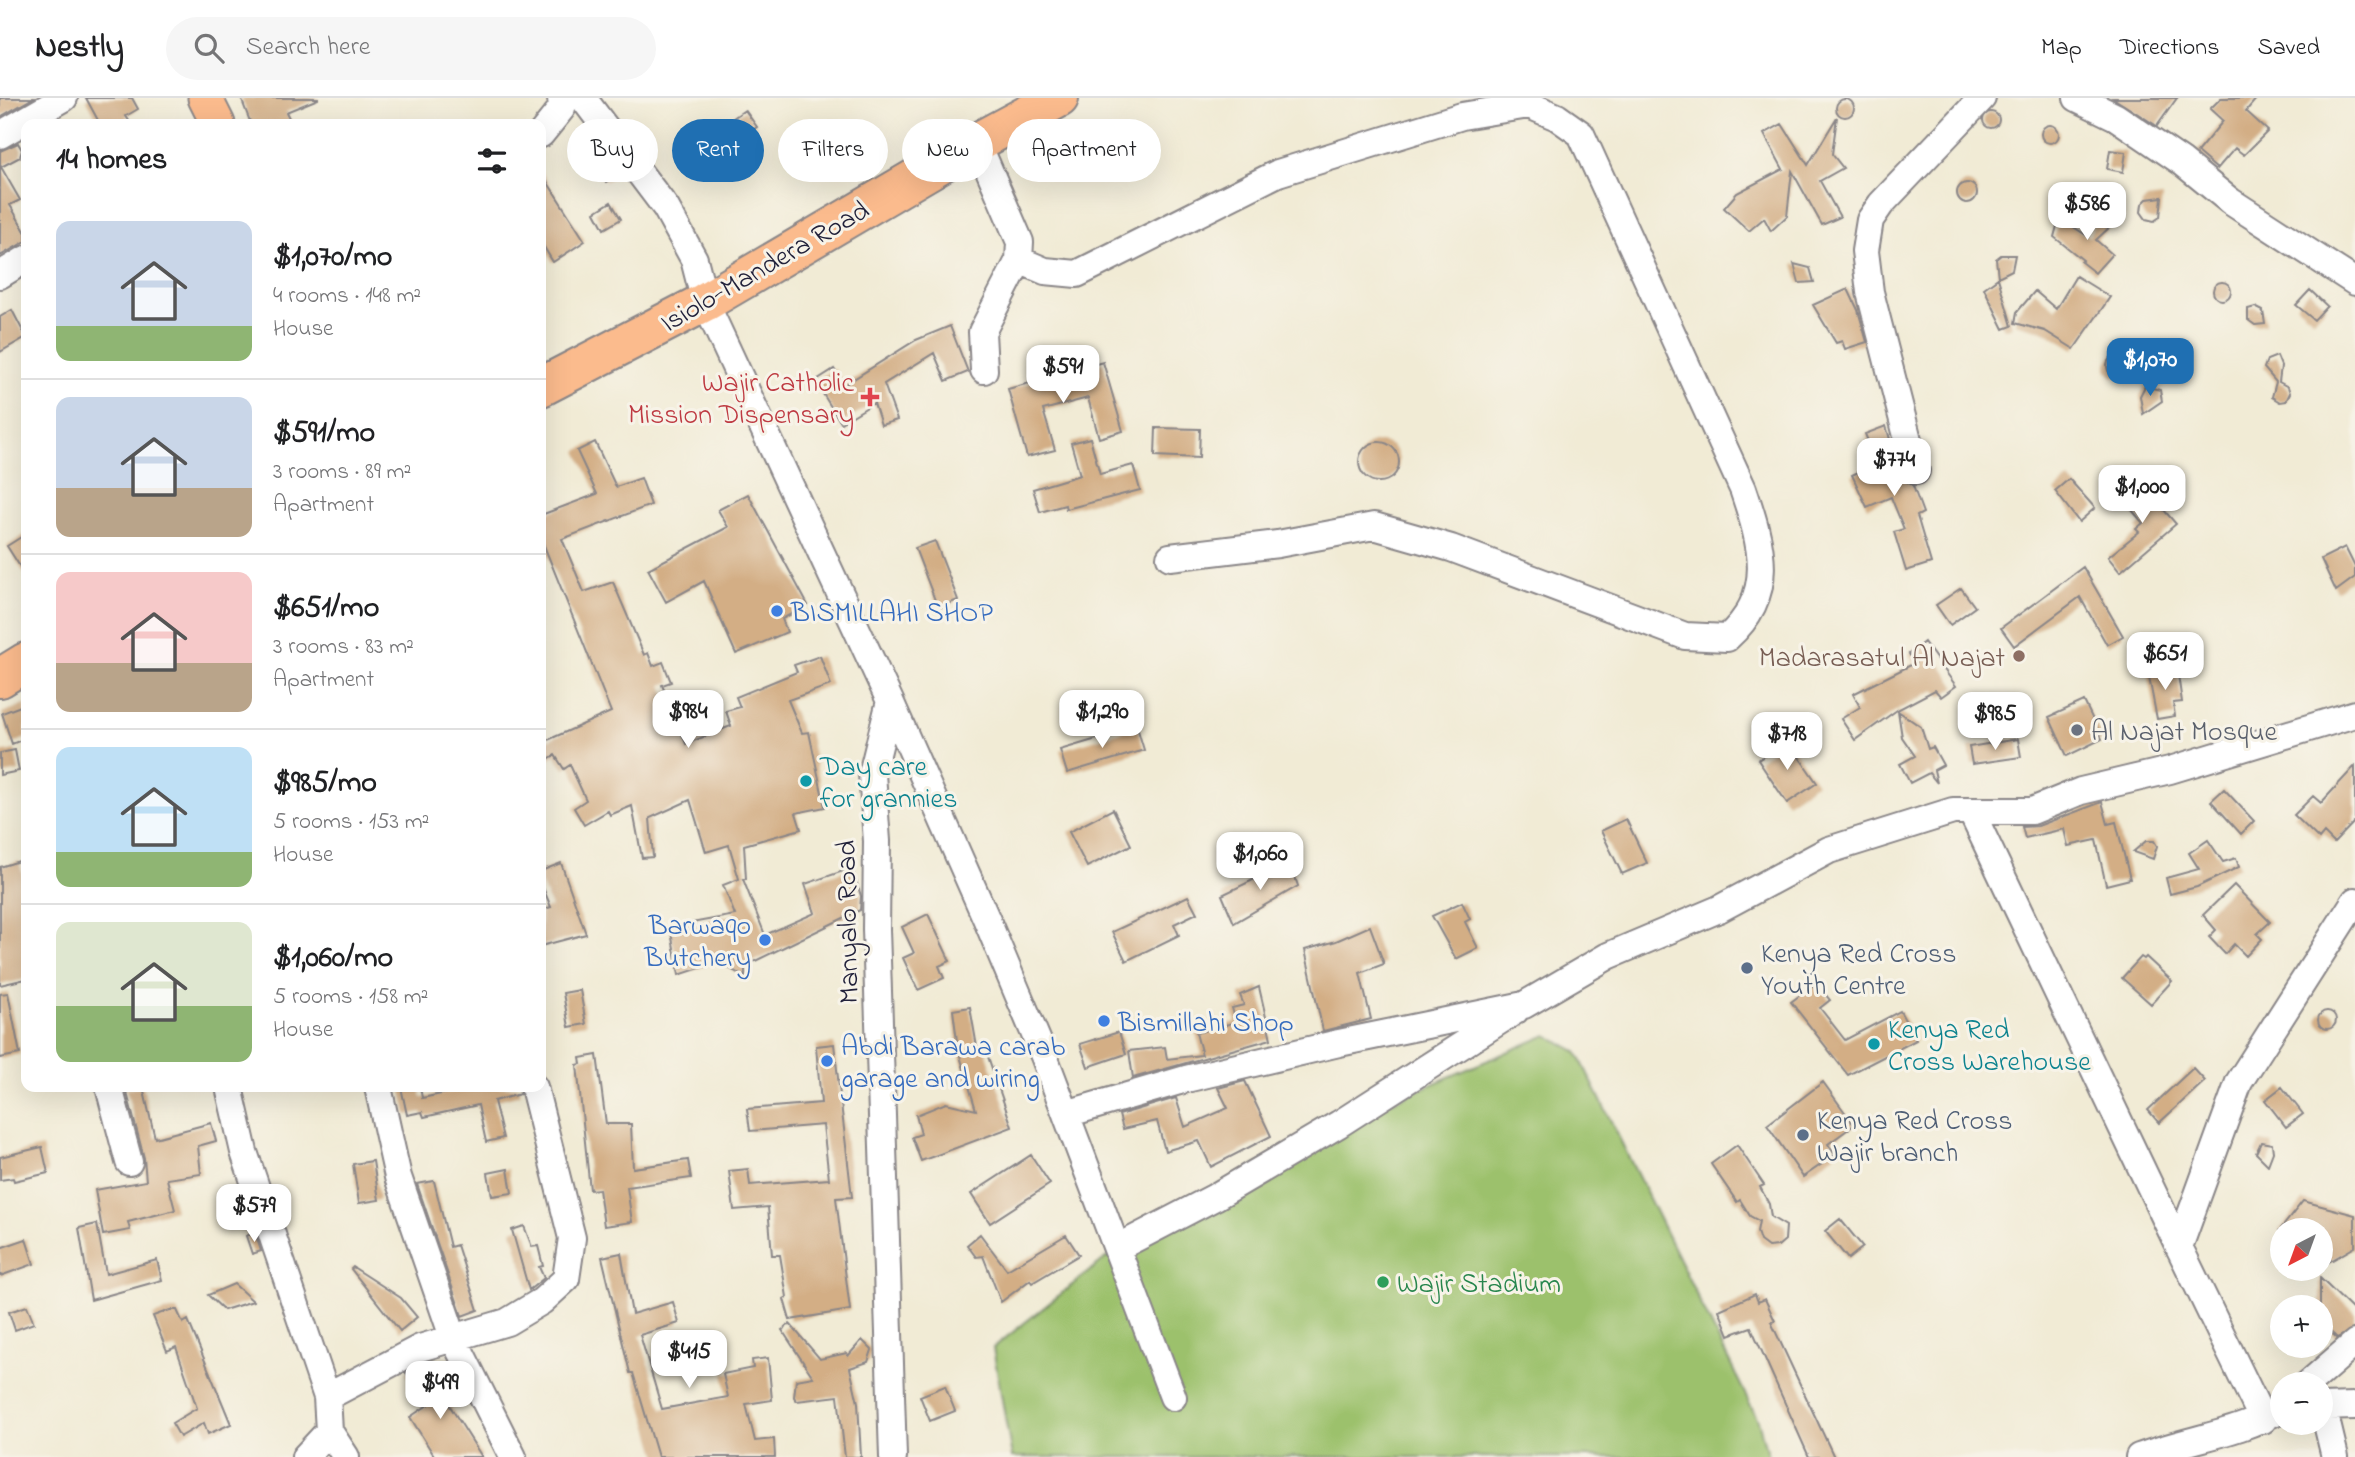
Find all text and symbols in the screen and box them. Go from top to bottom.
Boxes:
search box [166,17,656,80]
text: Nestly [35,24,124,72]
icon: search [190,29,228,67]
text: Search here [246,29,370,67]
text: Map [2041,31,2082,66]
text: Directions [2120,31,2219,66]
text: Saved [2257,31,2320,66]
chip: Buy [567,119,658,182]
chip: Rent [672,119,764,182]
chip: Filters [778,119,888,182]
chip: New [902,119,993,182]
chip: Apartment [1007,119,1161,182]
text: 14 homes [56,139,167,183]
icon: filters [473,142,511,180]
pin: $586 [2046,183,2128,242]
text: $586 [2064,188,2110,221]
street label: Isiolo-Mandera Road [654,191,878,345]
text: $1,070/mo [273,236,392,280]
icon: home [112,249,196,333]
text: 4 rooms · 148 m² [273,280,421,313]
text: House [273,313,333,346]
pin: $1,070 [2093,338,2207,398]
text: $1,070 [2123,344,2177,377]
pin: $591 [1022,345,1104,405]
text: $591 [1042,351,1084,384]
place label: Wajir Catholic Mission Dispensary [628,364,855,437]
marker: Wajir Catholic Mission Dispensary [860,387,880,407]
text: $591/mo [273,412,375,456]
icon: home [112,425,196,509]
pin: $774 [1853,438,1935,498]
text: $774 [1873,444,1915,477]
text: 3 rooms · 89 m² [273,456,411,489]
pin: $1,000 [2085,466,2199,525]
text: $1,000 [2115,471,2170,504]
text: Apartment [273,489,374,522]
text: $651/mo [273,587,379,631]
place label: BISMILLAHI SHOP [790,594,993,635]
icon: home [112,600,196,684]
marker: BISMILLAHI SHOP [769,603,785,619]
text: 3 rooms · 83 m² [273,631,414,664]
pin: $651 [2124,632,2206,692]
text: $651 [2143,638,2187,671]
place label: Madarasatul Al Najat [1759,639,2005,680]
marker: Madarasatul Al Najat [2011,648,2027,664]
text: Apartment [273,664,374,697]
pin: $984 [647,690,729,750]
pin: $1,290 [1045,690,1159,750]
pin: $985 [1954,692,2036,752]
text: $984 [669,696,707,729]
text: $1,290 [1075,696,1129,729]
text: $985 [1974,698,2016,731]
pin: $718 [1746,712,1828,772]
place label: Al Najat Mosque [2091,713,2277,754]
text: $718 [1767,718,1807,751]
marker: Al Najat Mosque [2069,722,2085,738]
place label: Day care for grannies [819,748,957,821]
text: $985/mo [273,762,377,806]
marker: Day care for grannies [798,773,814,789]
icon: home [112,775,196,859]
text: 5 rooms · 153 m² [273,806,429,839]
pin: $1,060 [1203,832,1317,892]
text: $1,060 [1232,838,1288,871]
text: House [273,839,333,872]
street label: Manyalo Road [828,839,871,1004]
place label: Barwaqo Butchery [643,907,751,980]
marker: Barwaqo Butchery [757,932,773,948]
place label: Kenya Red Cross Youth Centre [1761,935,1957,1008]
text: $1,060/mo [273,937,393,981]
icon: home [112,950,196,1034]
marker: Kenya Red Cross Youth Centre [1739,960,1755,976]
text: 5 rooms · 158 m² [273,981,428,1014]
place label: Bismillahi Shop [1117,1004,1294,1045]
place label: Kenya Red Cross Warehouse [1888,1011,2091,1084]
marker: Bismillahi Shop [1096,1013,1112,1029]
text: House [273,1014,333,1047]
place label: Abdi Barawa carab garage and wiring [840,1028,1065,1101]
marker: Kenya Red Cross Warehouse [1866,1036,1882,1052]
marker: Abdi Barawa carab garage and wiring [819,1053,835,1069]
place label: Kenya Red Cross Wajir branch [1817,1102,2013,1175]
marker: Kenya Red Cross Wajir branch [1795,1127,1811,1143]
pin: $579 [213,1184,295,1244]
text: $579 [232,1190,276,1223]
north arrow [2270,1218,2333,1281]
map controls [2270,1218,2333,1435]
place label: Wajir Stadium [1397,1265,1561,1306]
marker: Wajir Stadium [1375,1274,1391,1290]
button: + [2270,1295,2333,1358]
pin: $415 [648,1330,730,1390]
text: $415 [667,1336,711,1369]
pin: $499 [399,1362,481,1421]
text: $499 [421,1367,459,1400]
button: − [2270,1372,2333,1435]

